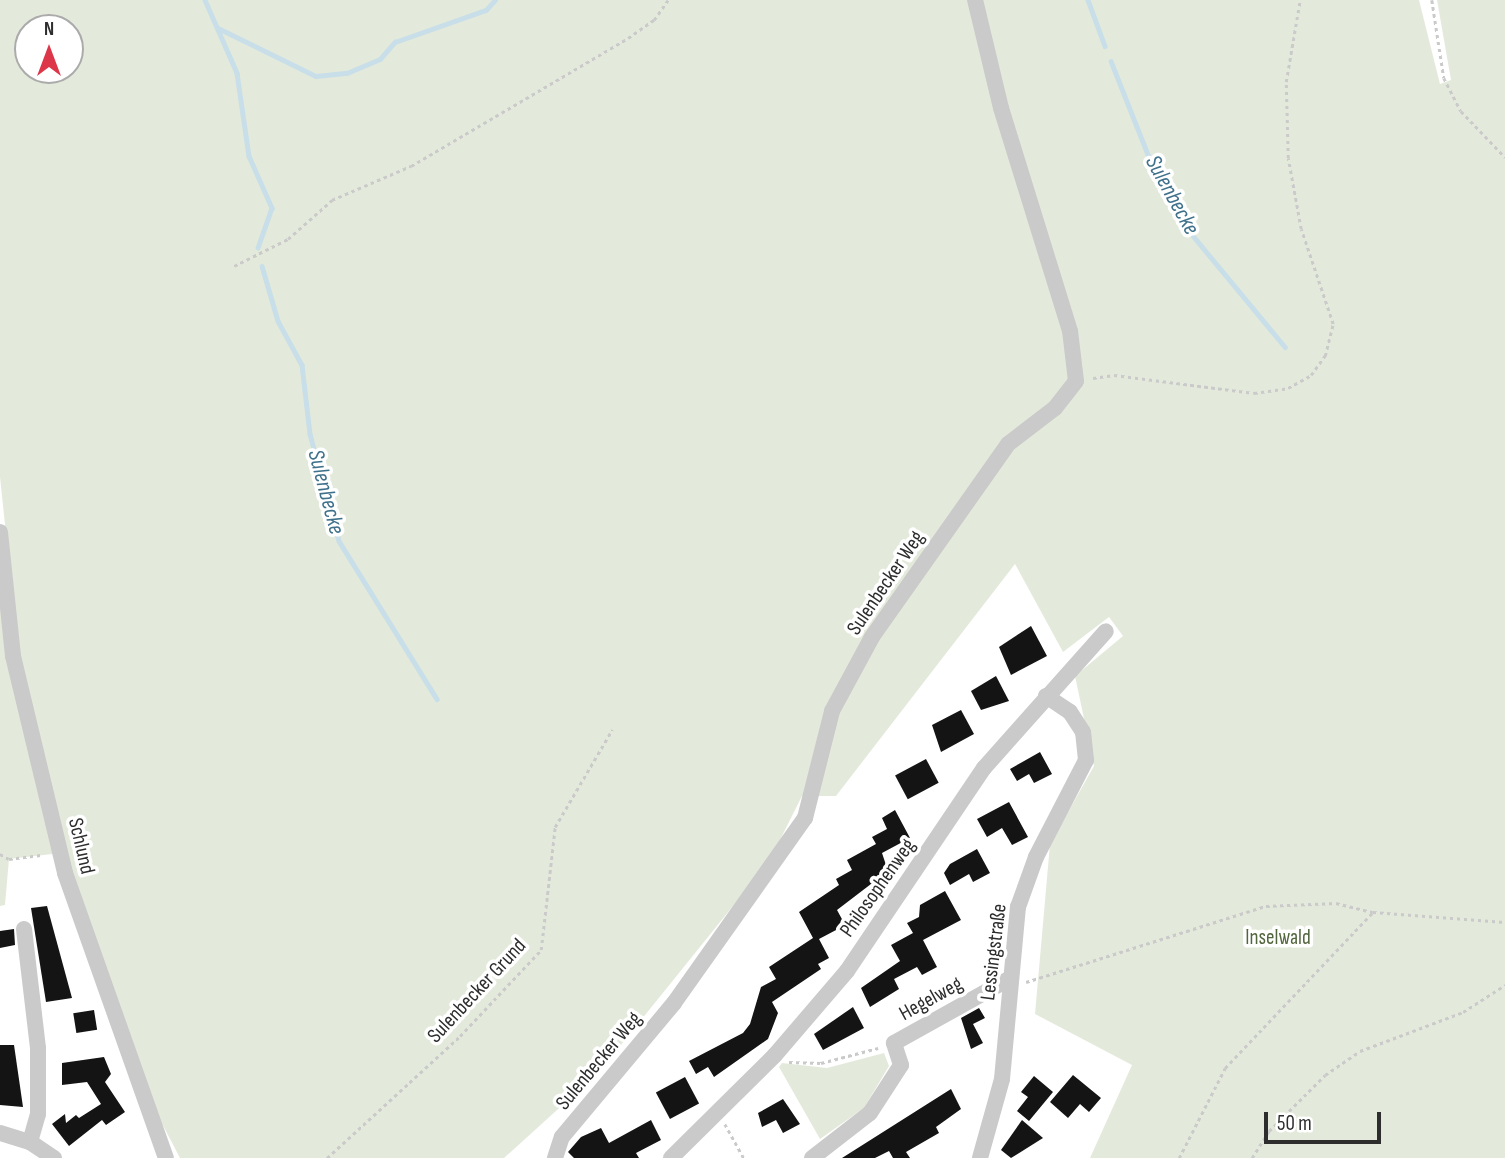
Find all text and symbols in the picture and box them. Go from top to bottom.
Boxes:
north arrow [14,14,84,84]
text: N [44,18,54,41]
water label: Sulenbecke [1139,151,1205,239]
water label: Sulenbecke [301,447,351,537]
street label: Sulenbecker Weg [842,526,930,640]
street label: Schlund [62,815,100,877]
street label: Philosophenweg [835,834,921,942]
street label: Lessingstraße [976,902,1012,1002]
park label: Inselwald [1245,925,1311,951]
street label: Sulenbecker Grund [422,934,532,1048]
street label: Hegelweg [895,971,967,1027]
street label: Sulenbecker Weg [551,1007,647,1115]
scale bar [1267,1098,1384,1142]
text: 50 m [1277,1111,1312,1136]

